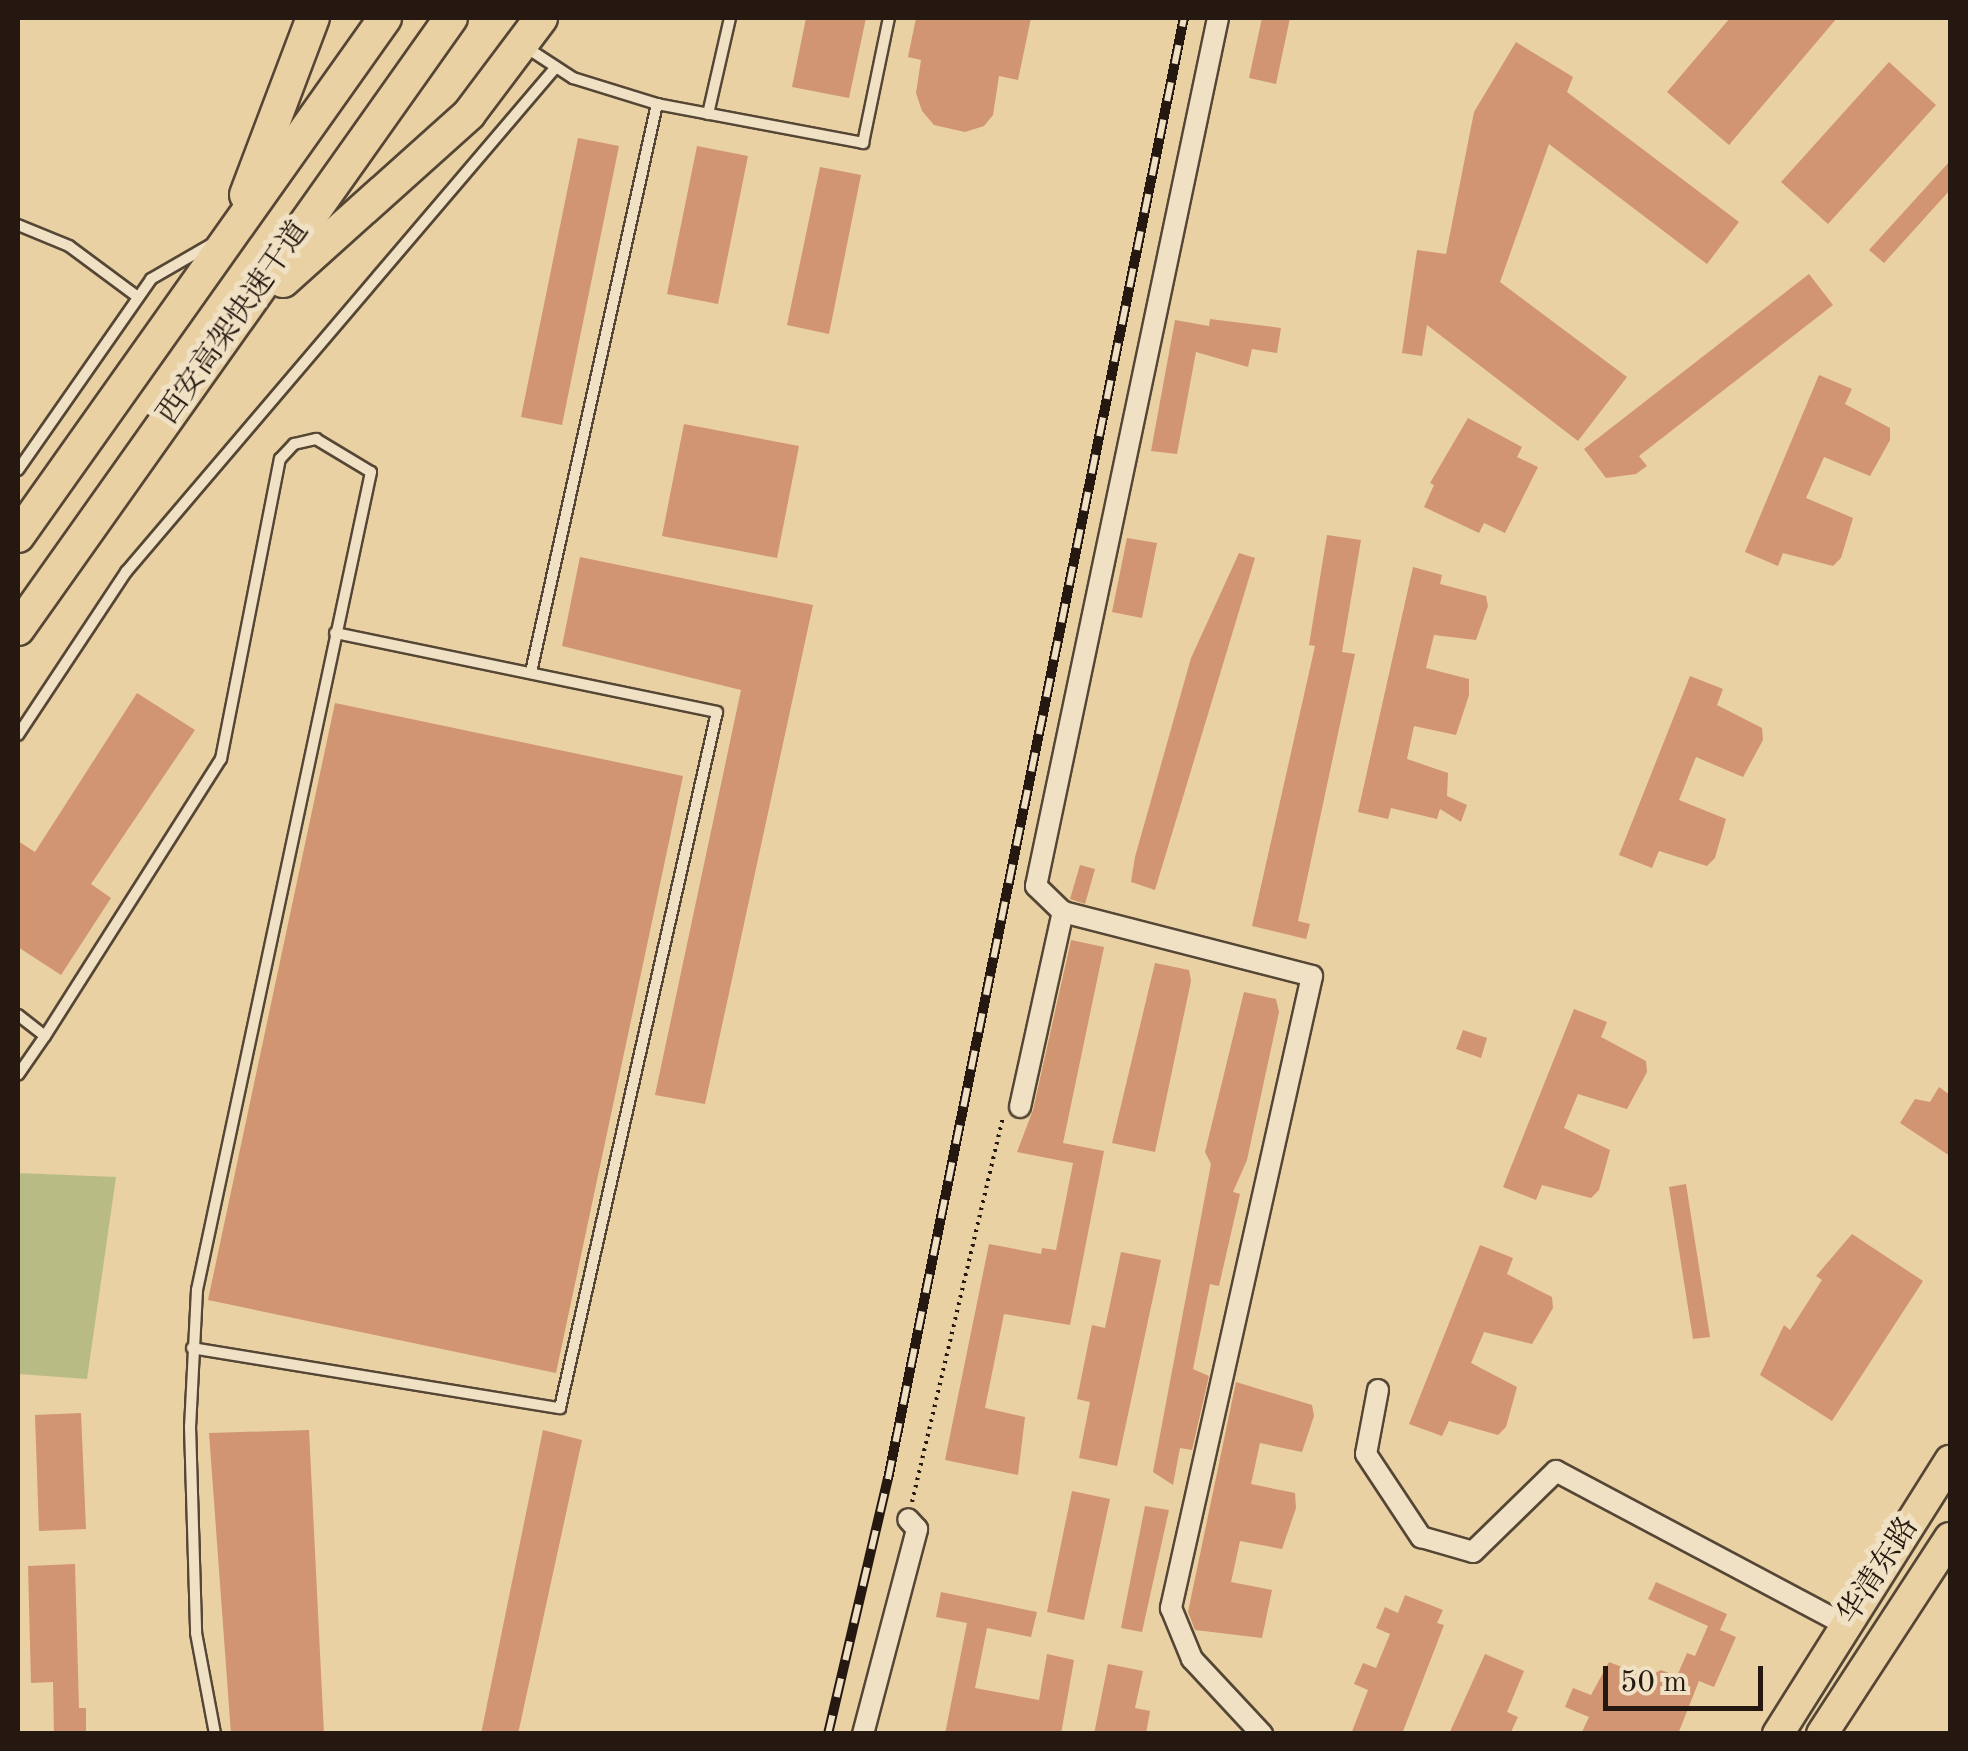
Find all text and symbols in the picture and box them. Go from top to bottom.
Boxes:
street label: 西安高架快速干道 [150,214,318,432]
street label: 华清东路 [1831,1511,1927,1631]
scale bar [1608,1646,1768,1708]
text: 50 m [1620,1668,1687,1698]

